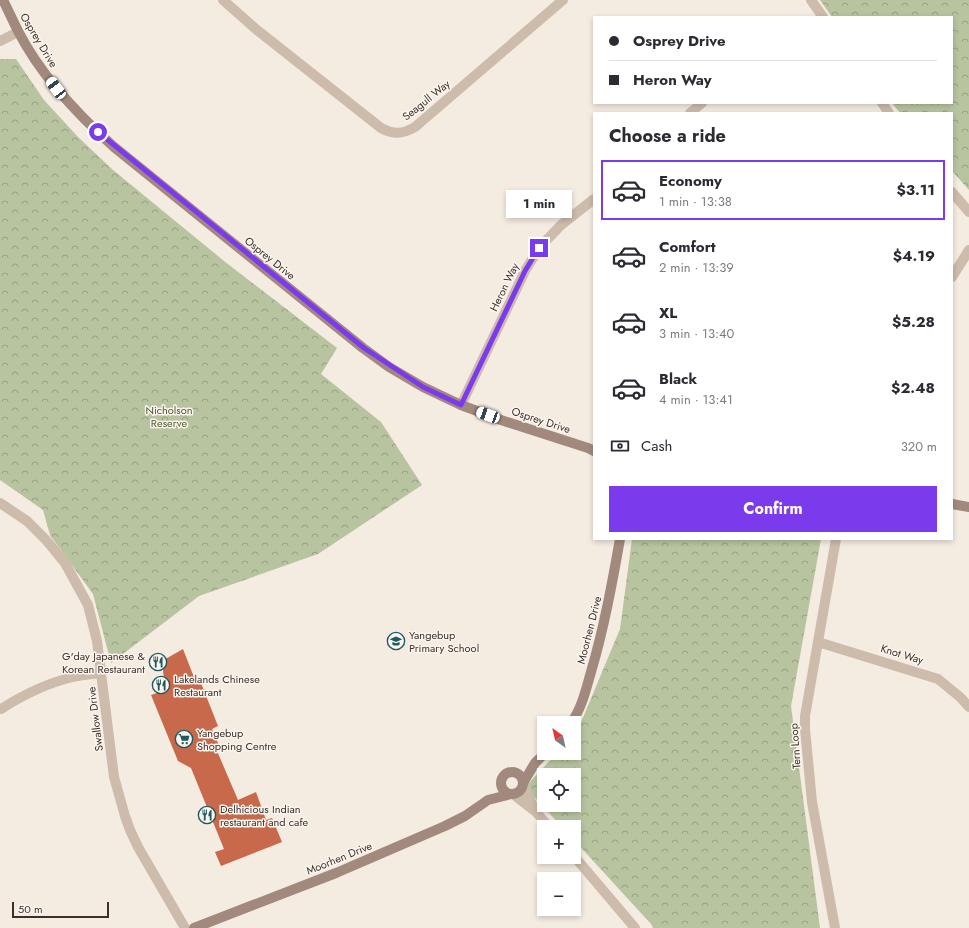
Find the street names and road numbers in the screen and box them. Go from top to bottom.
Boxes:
street label: Osprey Drive [16,10,62,71]
street label: Seagull Way [399,76,453,124]
street label: Osprey Drive [241,233,299,284]
street label: Heron Way [485,260,523,314]
street label: Osprey Drive [509,403,573,437]
street label: Moorhen Drive [573,594,605,666]
street label: Knot Way [879,640,925,668]
street label: Swallow Drive [83,685,107,752]
street label: Tern Loop [785,723,805,769]
street label: Moorhen Drive [304,837,375,878]

